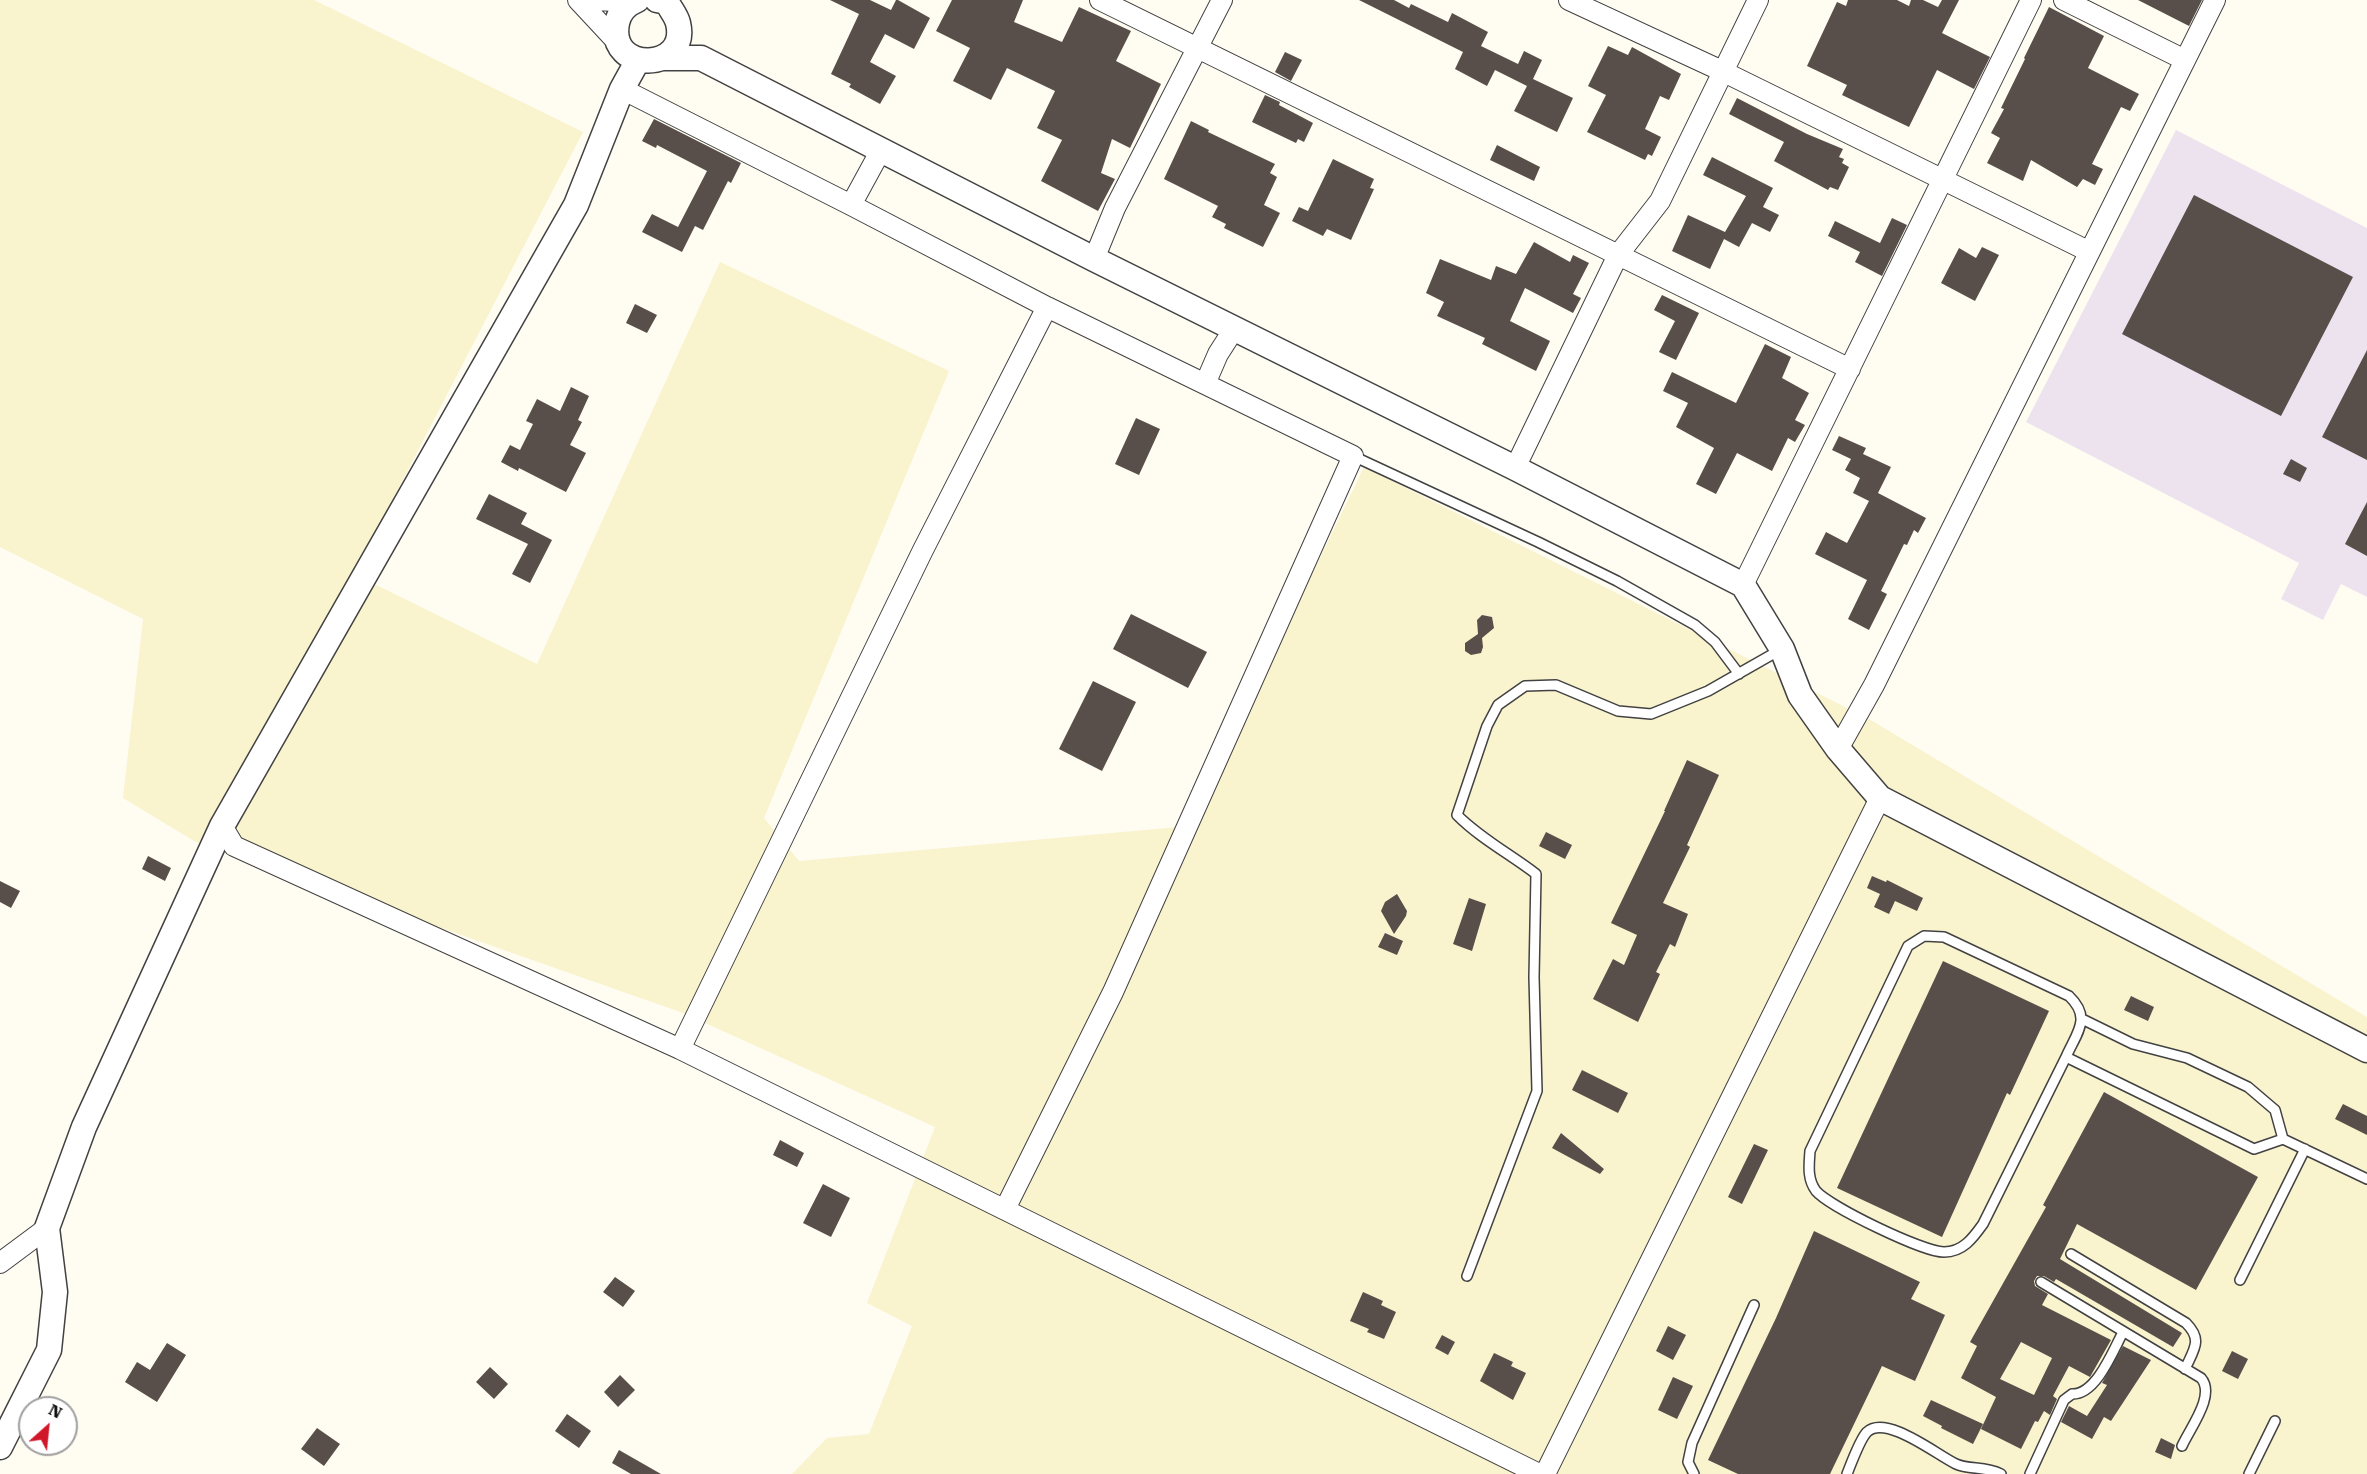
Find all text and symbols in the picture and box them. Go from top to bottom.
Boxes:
north arrow [18,1396,78,1456]
text: N [46,1400,65,1423]

